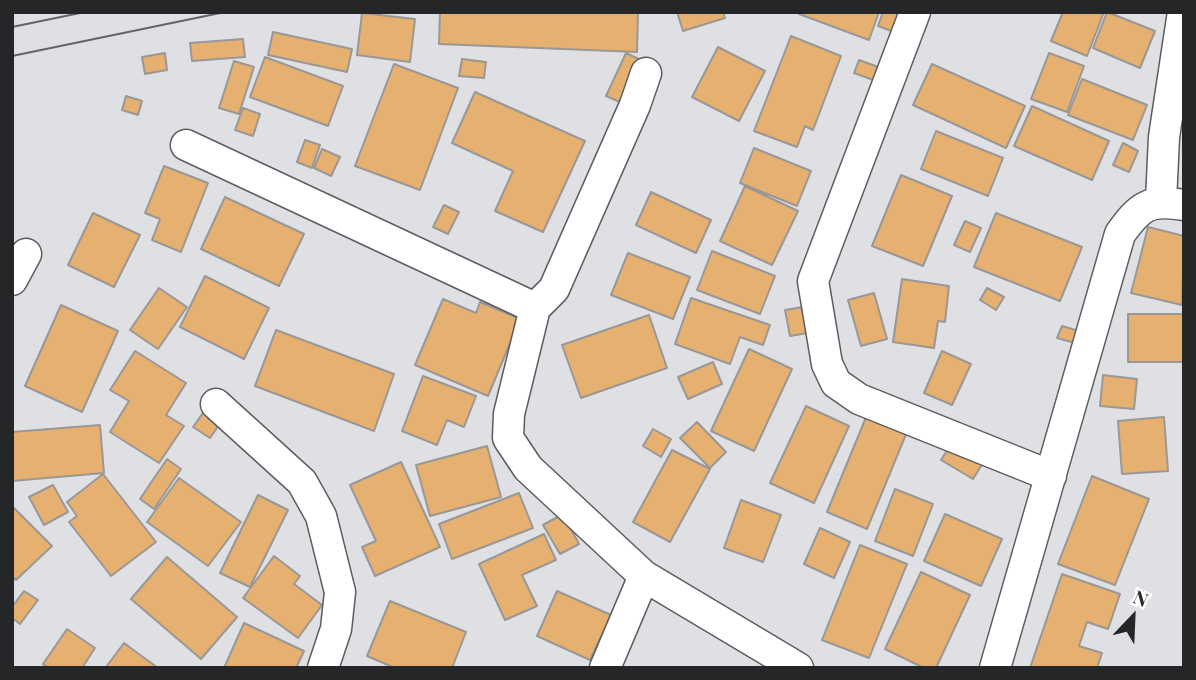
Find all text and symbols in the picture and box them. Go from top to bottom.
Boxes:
north arrow [1098,582,1168,652]
text: N [1130,583,1153,612]

